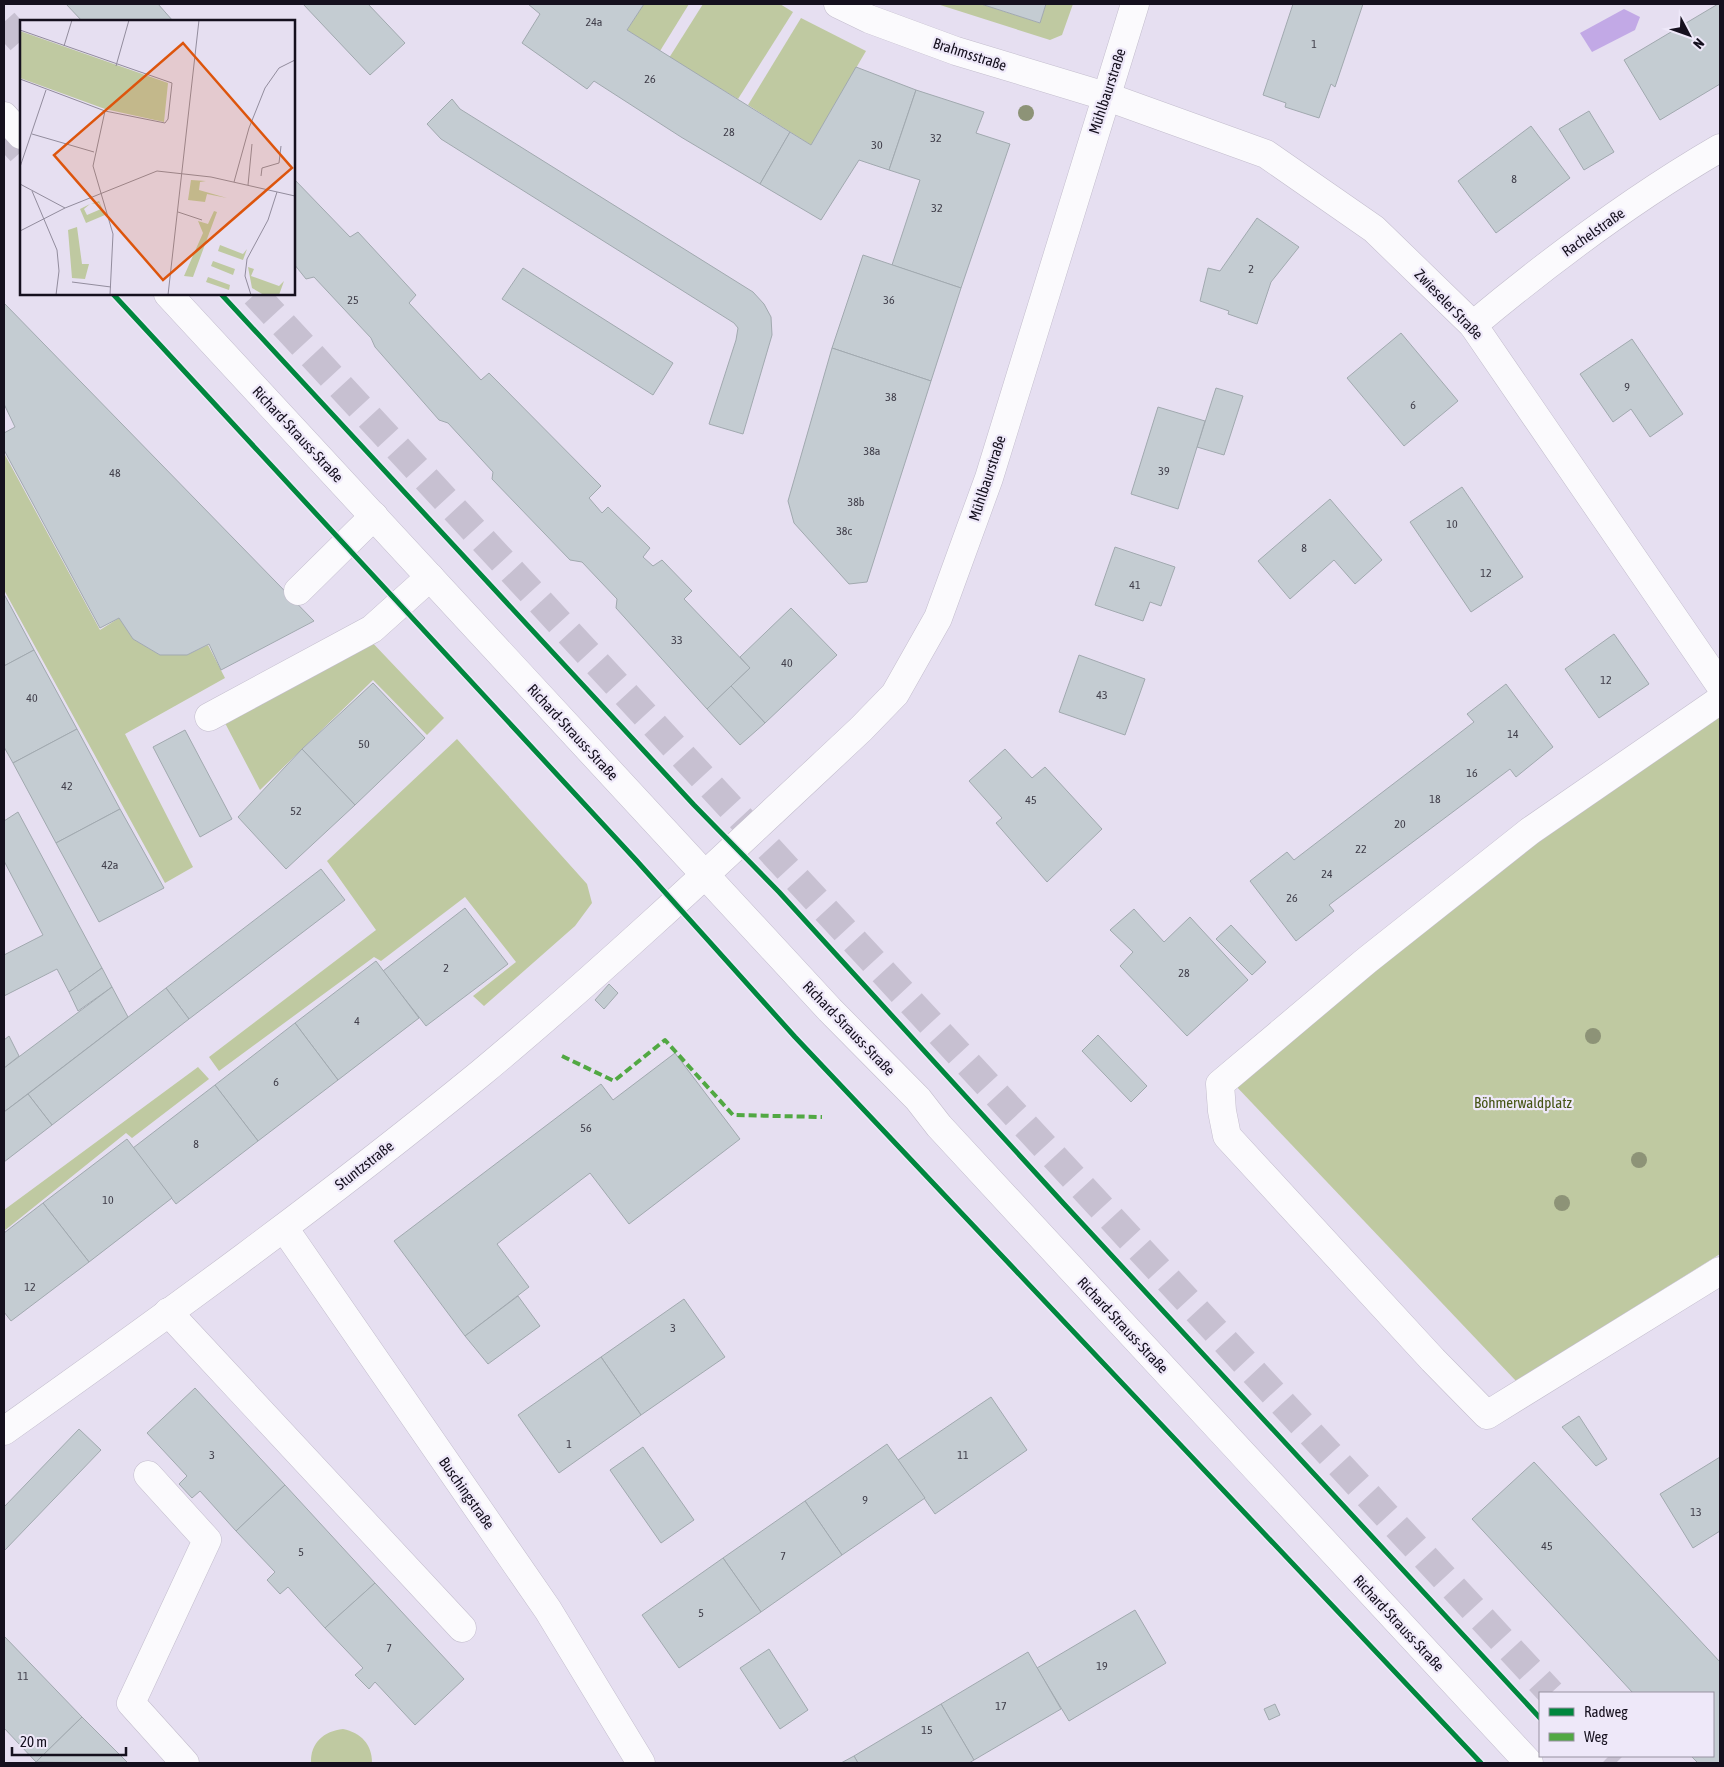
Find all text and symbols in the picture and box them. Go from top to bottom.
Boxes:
north arrow [1664,10,1714,60]
house number: 24a [586,15,602,29]
inset map [20,20,295,295]
street label: Brahmsstraße [931,34,1009,74]
text: N [1690,35,1708,52]
house number: 1 [1311,37,1317,51]
street label: Mühlbaurstraße [1085,46,1129,136]
house number: 26 [644,72,656,86]
house number: 28 [723,125,735,139]
house number: 32 [930,131,942,145]
house number: 30 [871,138,883,152]
house number: 8 [1511,172,1517,186]
house number: 32 [931,201,943,215]
street label: Rachelstraße [1558,204,1628,260]
house number: 2 [1248,262,1254,276]
street label: Zwieseler Straße [1411,265,1487,343]
house number: 25 [347,293,359,307]
house number: 36 [883,293,895,307]
house number: 9 [1624,380,1630,394]
street label: Richard-Strauss-Straße [249,383,347,486]
house number: 38 [885,390,897,404]
house number: 6 [1410,398,1416,412]
street label: Mühlbaurstraße [965,433,1009,523]
house number: 38a [864,444,880,458]
house number: 39 [1158,464,1170,478]
house number: 48 [109,466,121,480]
house number: 38b [848,495,865,509]
house number: 10 [1446,517,1458,531]
house number: 38c [836,524,852,538]
house number: 8 [1301,541,1307,555]
house number: 12 [1480,566,1492,580]
house number: 41 [1129,578,1141,592]
house number: 33 [671,633,683,647]
house number: 40 [781,656,793,670]
house number: 12 [1600,673,1612,687]
street label: Richard-Strauss-Straße [524,681,622,784]
house number: 43 [1096,688,1108,702]
house number: 40 [26,691,38,705]
house number: 14 [1507,727,1519,741]
house number: 50 [358,737,370,751]
house number: 16 [1466,766,1478,780]
house number: 42 [61,779,73,793]
house number: 18 [1429,792,1441,806]
house number: 45 [1025,793,1037,807]
house number: 52 [290,804,302,818]
house number: 20 [1394,817,1406,831]
house number: 22 [1355,842,1367,856]
house number: 42a [102,858,118,872]
house number: 24 [1321,867,1333,881]
house number: 26 [1286,891,1298,905]
house number: 2 [443,961,449,975]
house number: 28 [1178,966,1190,980]
street label: Richard-Strauss-Straße [799,977,899,1079]
house number: 4 [354,1014,360,1028]
house number: 6 [273,1075,279,1089]
park label: Böhmerwaldplatz [1474,1094,1573,1111]
house number: 56 [580,1121,592,1135]
house number: 8 [193,1137,199,1151]
street label: Stuntzstraße [331,1137,397,1193]
house number: 10 [102,1193,114,1207]
street label: Richard-Strauss-Straße [1074,1274,1172,1377]
house number: 12 [24,1280,36,1294]
house number: 3 [670,1321,676,1335]
house number: 1 [566,1437,572,1451]
house number: 3 [209,1448,215,1462]
house number: 11 [957,1448,969,1462]
street label: Buschingstraße [436,1454,498,1533]
house number: 9 [862,1493,868,1507]
house number: 13 [1690,1505,1702,1519]
house number: 45 [1541,1539,1553,1553]
house number: 5 [298,1545,304,1559]
house number: 7 [780,1549,786,1563]
street label: Richard-Strauss-Straße [1350,1572,1448,1675]
house number: 5 [698,1606,704,1620]
house number: 7 [386,1641,392,1655]
house number: 19 [1096,1659,1108,1673]
house number: 11 [17,1669,29,1683]
legend [1539,1692,1714,1757]
house number: 17 [995,1699,1007,1713]
text: Radweg [1584,1703,1628,1720]
house number: 15 [921,1723,933,1737]
scale bar [12,1724,126,1756]
text: Weg [1584,1728,1608,1745]
text: 20 m [20,1733,47,1750]

